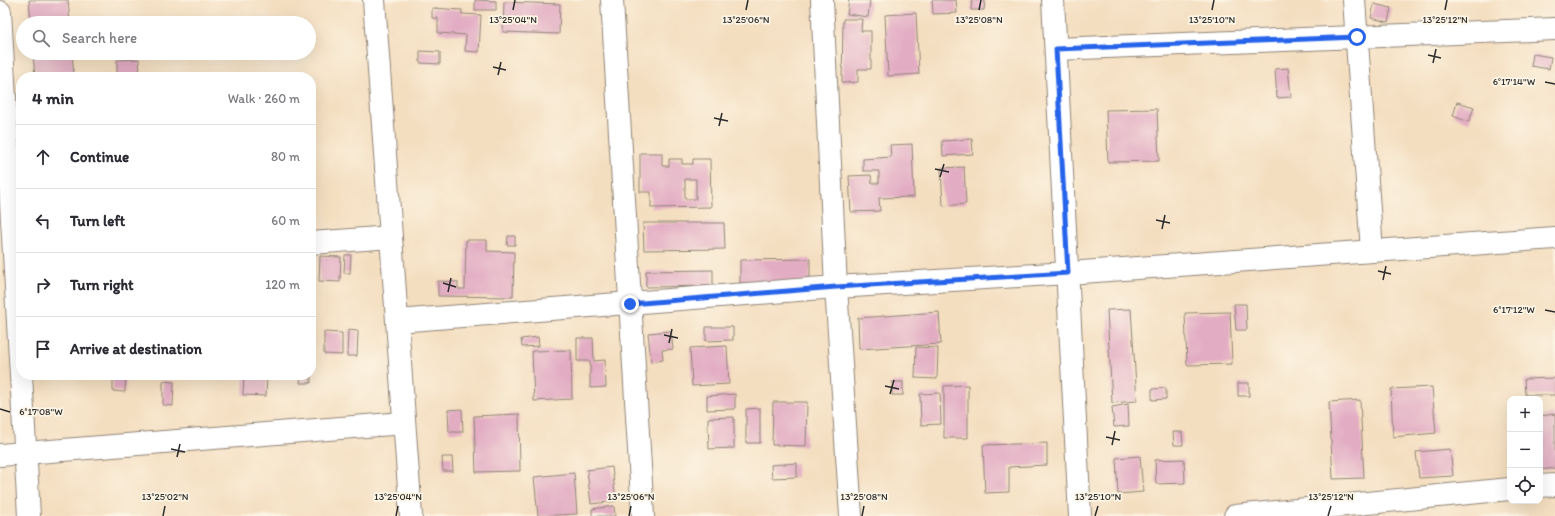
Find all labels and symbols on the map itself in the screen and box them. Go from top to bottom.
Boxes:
text: 13°25'04"N [489,13,537,26]
text: 13°25'06"N [722,13,770,26]
text: 13°25'08"N [955,13,1003,26]
text: 13°25'10"N [1189,13,1236,26]
text: 13°25'12"N [1422,13,1468,26]
route start [1348,28,1366,46]
text: 6°17'14"W [1493,75,1536,88]
route end [621,295,639,313]
text: 6°17'12"W [1493,303,1535,316]
text: 6°17'08"W [19,405,63,418]
text: 13°25'02"N [141,490,189,503]
text: 13°25'04"N [374,490,422,503]
text: 13°25'06"N [607,490,655,503]
text: 13°25'08"N [840,490,888,503]
text: 13°25'10"N [1075,490,1122,503]
text: 13°25'12"N [1308,490,1354,503]

